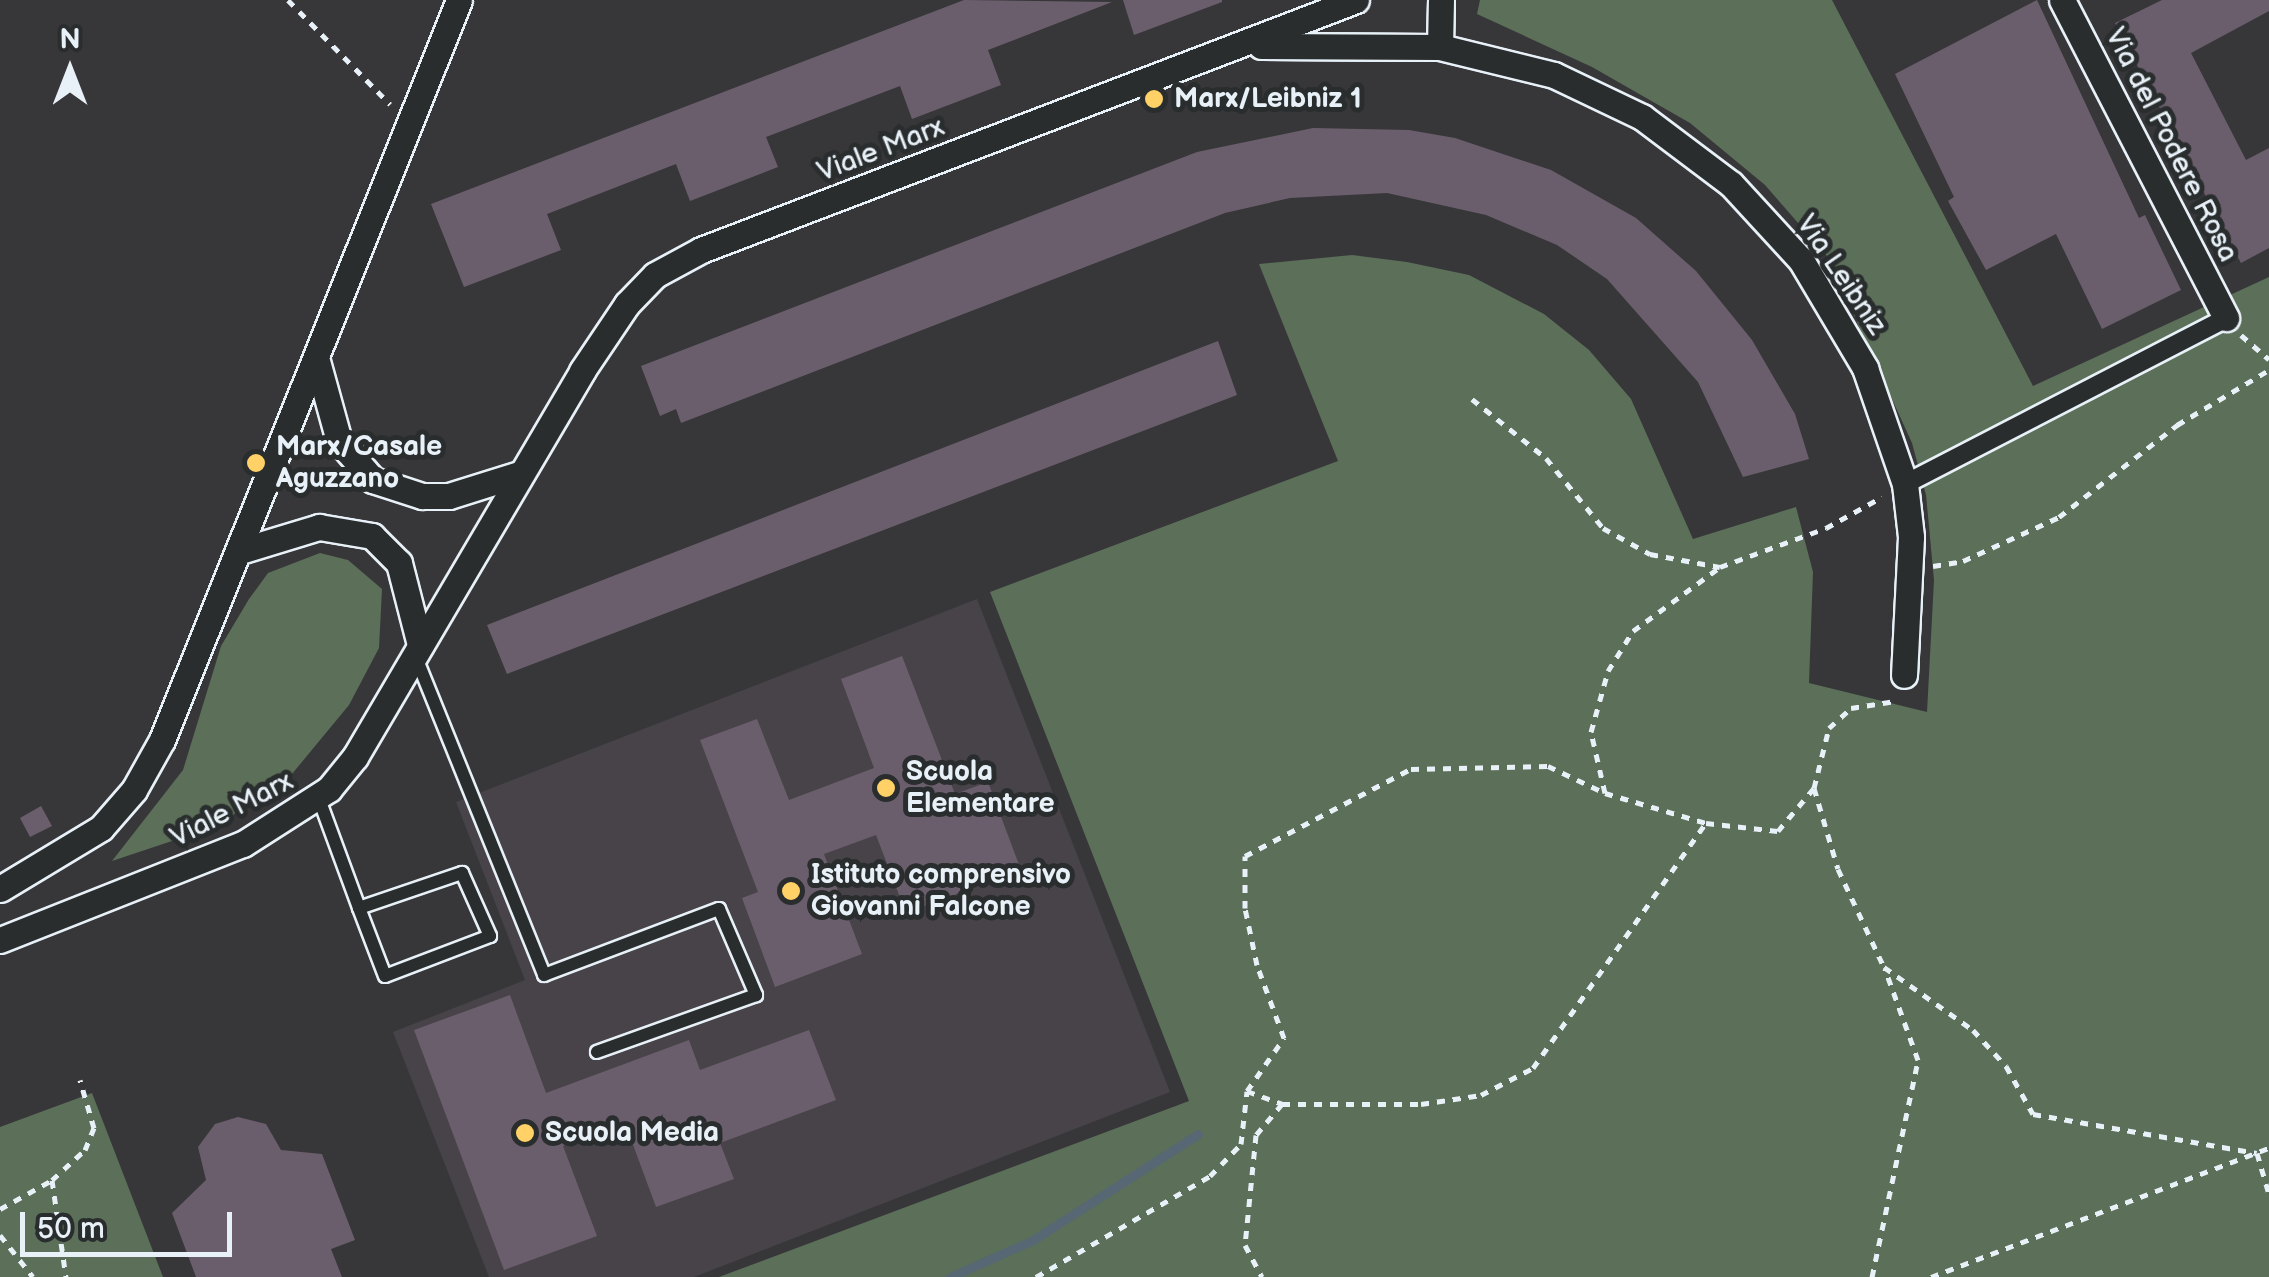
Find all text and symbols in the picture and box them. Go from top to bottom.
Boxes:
north arrow [20,20,120,120]
street label: Via del Podere Rosa [2097,22,2245,268]
text: N [59,23,81,56]
place label: Marx/Leibniz 1 [1174,82,1362,116]
marker: Marx/Leibniz 1 [1143,88,1165,110]
street label: Viale Marx [813,110,949,190]
street label: Via Leibniz [1789,209,1893,341]
place label: Marx/Casale Aguzzano [276,430,442,496]
marker: Marx/Casale Aguzzano [245,452,267,474]
place label: Scuola Elementare [906,755,1055,821]
street label: Viale Marx [165,765,299,855]
marker: Scuola Elementare [875,777,897,799]
place label: Istituto comprensivo Giovanni Falcone [811,858,1071,924]
marker: Istituto comprensivo Giovanni Falcone [780,880,802,902]
place label: Scuola Media [545,1116,719,1150]
marker: Scuola Media [514,1122,536,1144]
scale bar [25,1192,238,1254]
text: 50 m [37,1211,105,1247]

